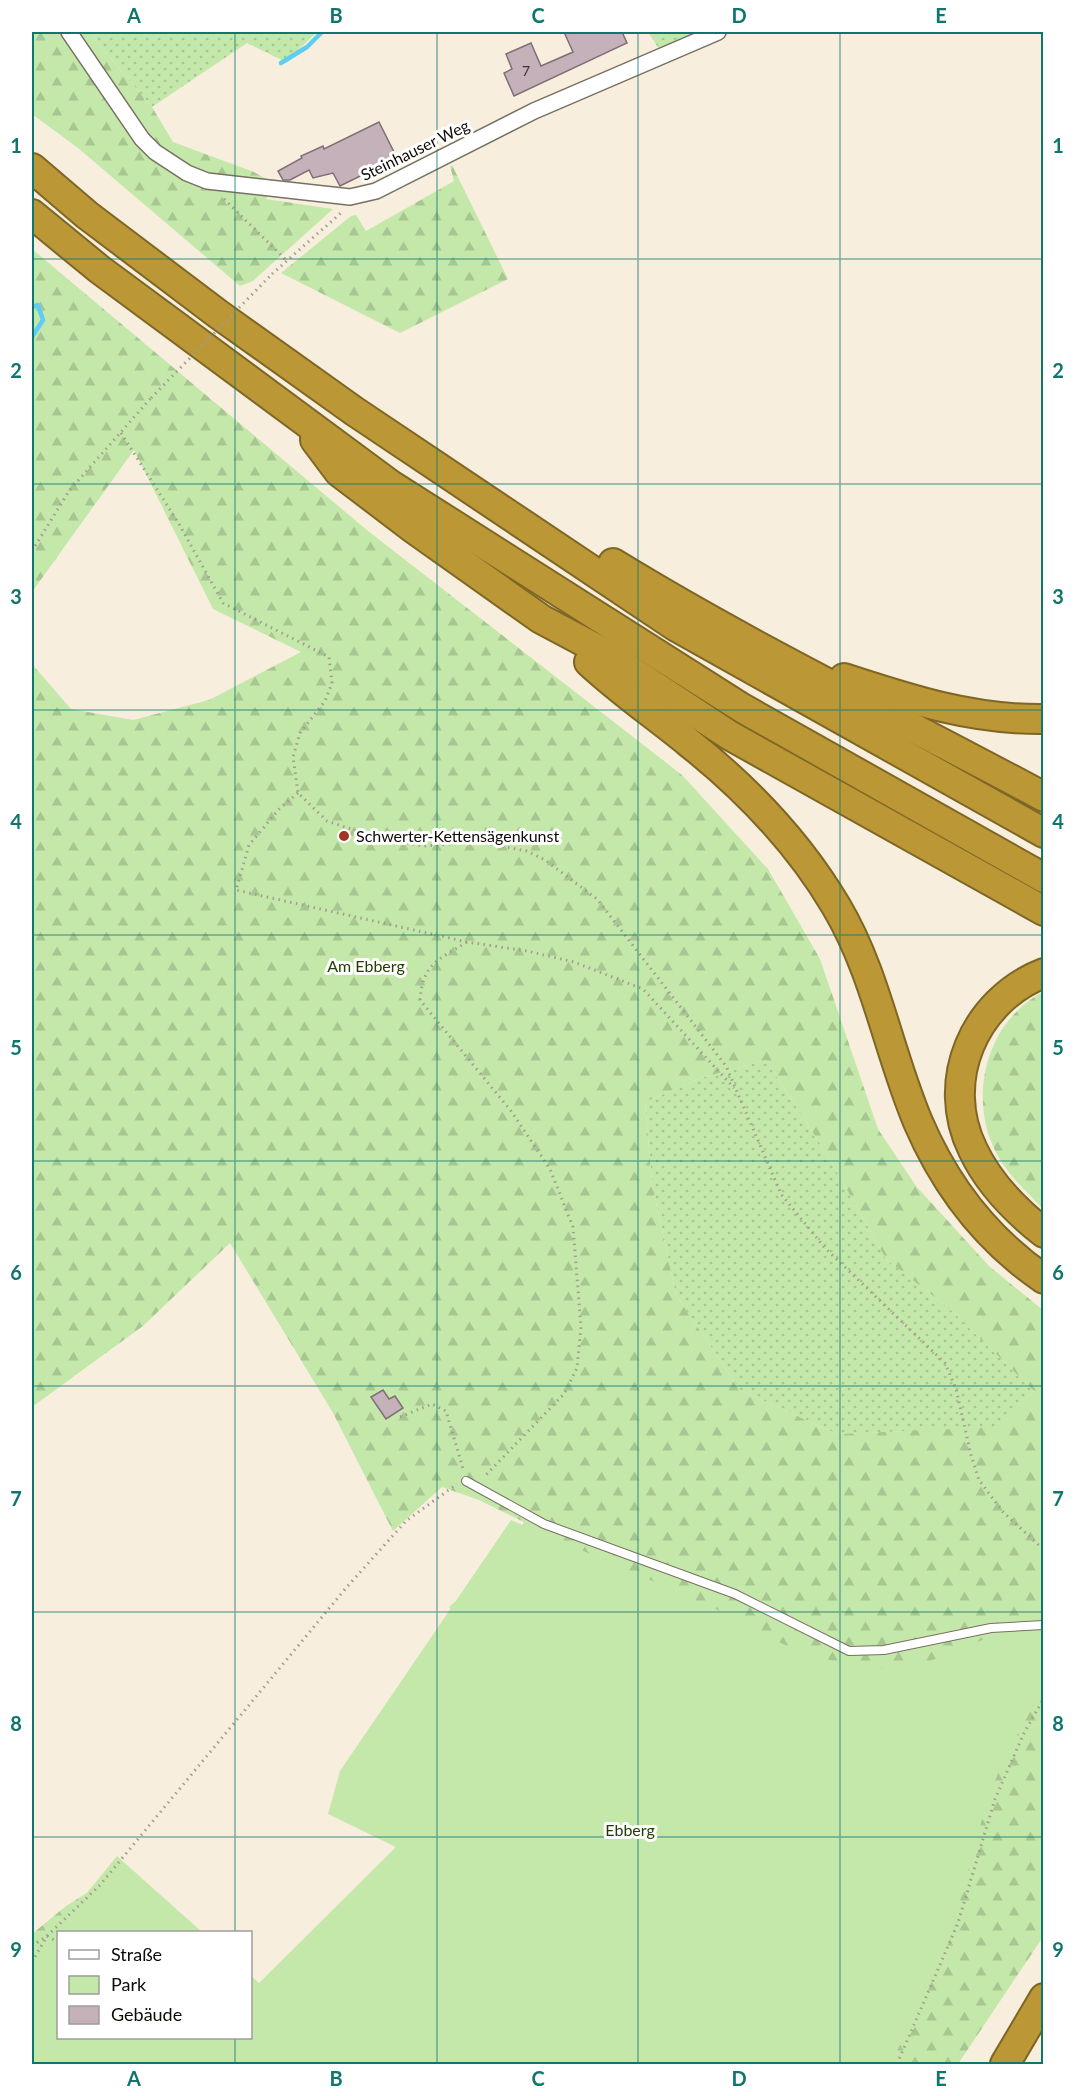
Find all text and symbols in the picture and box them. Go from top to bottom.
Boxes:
text: A [126,3,141,27]
text: B [329,3,343,27]
text: C [531,3,545,27]
text: D [731,3,747,27]
text: E [935,3,947,27]
house number: 7 [522,62,530,79]
street label: Steinhauser Weg [357,115,472,184]
text: 1 [10,133,22,157]
text: 1 [1052,133,1064,157]
text: 2 [10,358,22,382]
text: 2 [1052,358,1064,382]
text: 3 [10,584,22,608]
text: 3 [1052,584,1064,608]
text: 4 [10,809,22,833]
text: 4 [1052,809,1064,833]
place label: Schwerter-Kettensägenkunst [356,826,559,845]
marker: Schwerter-Kettensägenkunst [337,829,351,843]
park label: Am Ebberg [327,956,405,975]
text: 5 [10,1035,22,1059]
text: 5 [1052,1035,1064,1059]
text: 6 [10,1260,22,1284]
text: 6 [1052,1260,1064,1284]
text: 7 [10,1486,22,1510]
text: 7 [1052,1486,1064,1510]
text: 8 [10,1711,22,1735]
text: 8 [1052,1711,1064,1735]
park label: Ebberg [605,1820,655,1839]
legend [57,1931,252,2039]
text: 9 [10,1937,22,1961]
text: 9 [1052,1937,1064,1961]
text: Straße [111,1943,162,1965]
text: Park [111,1973,147,1995]
text: Gebäude [111,2003,182,2025]
text: A [126,2066,141,2090]
text: B [329,2066,343,2090]
text: C [531,2066,545,2090]
text: D [731,2066,747,2090]
text: E [935,2066,947,2090]

